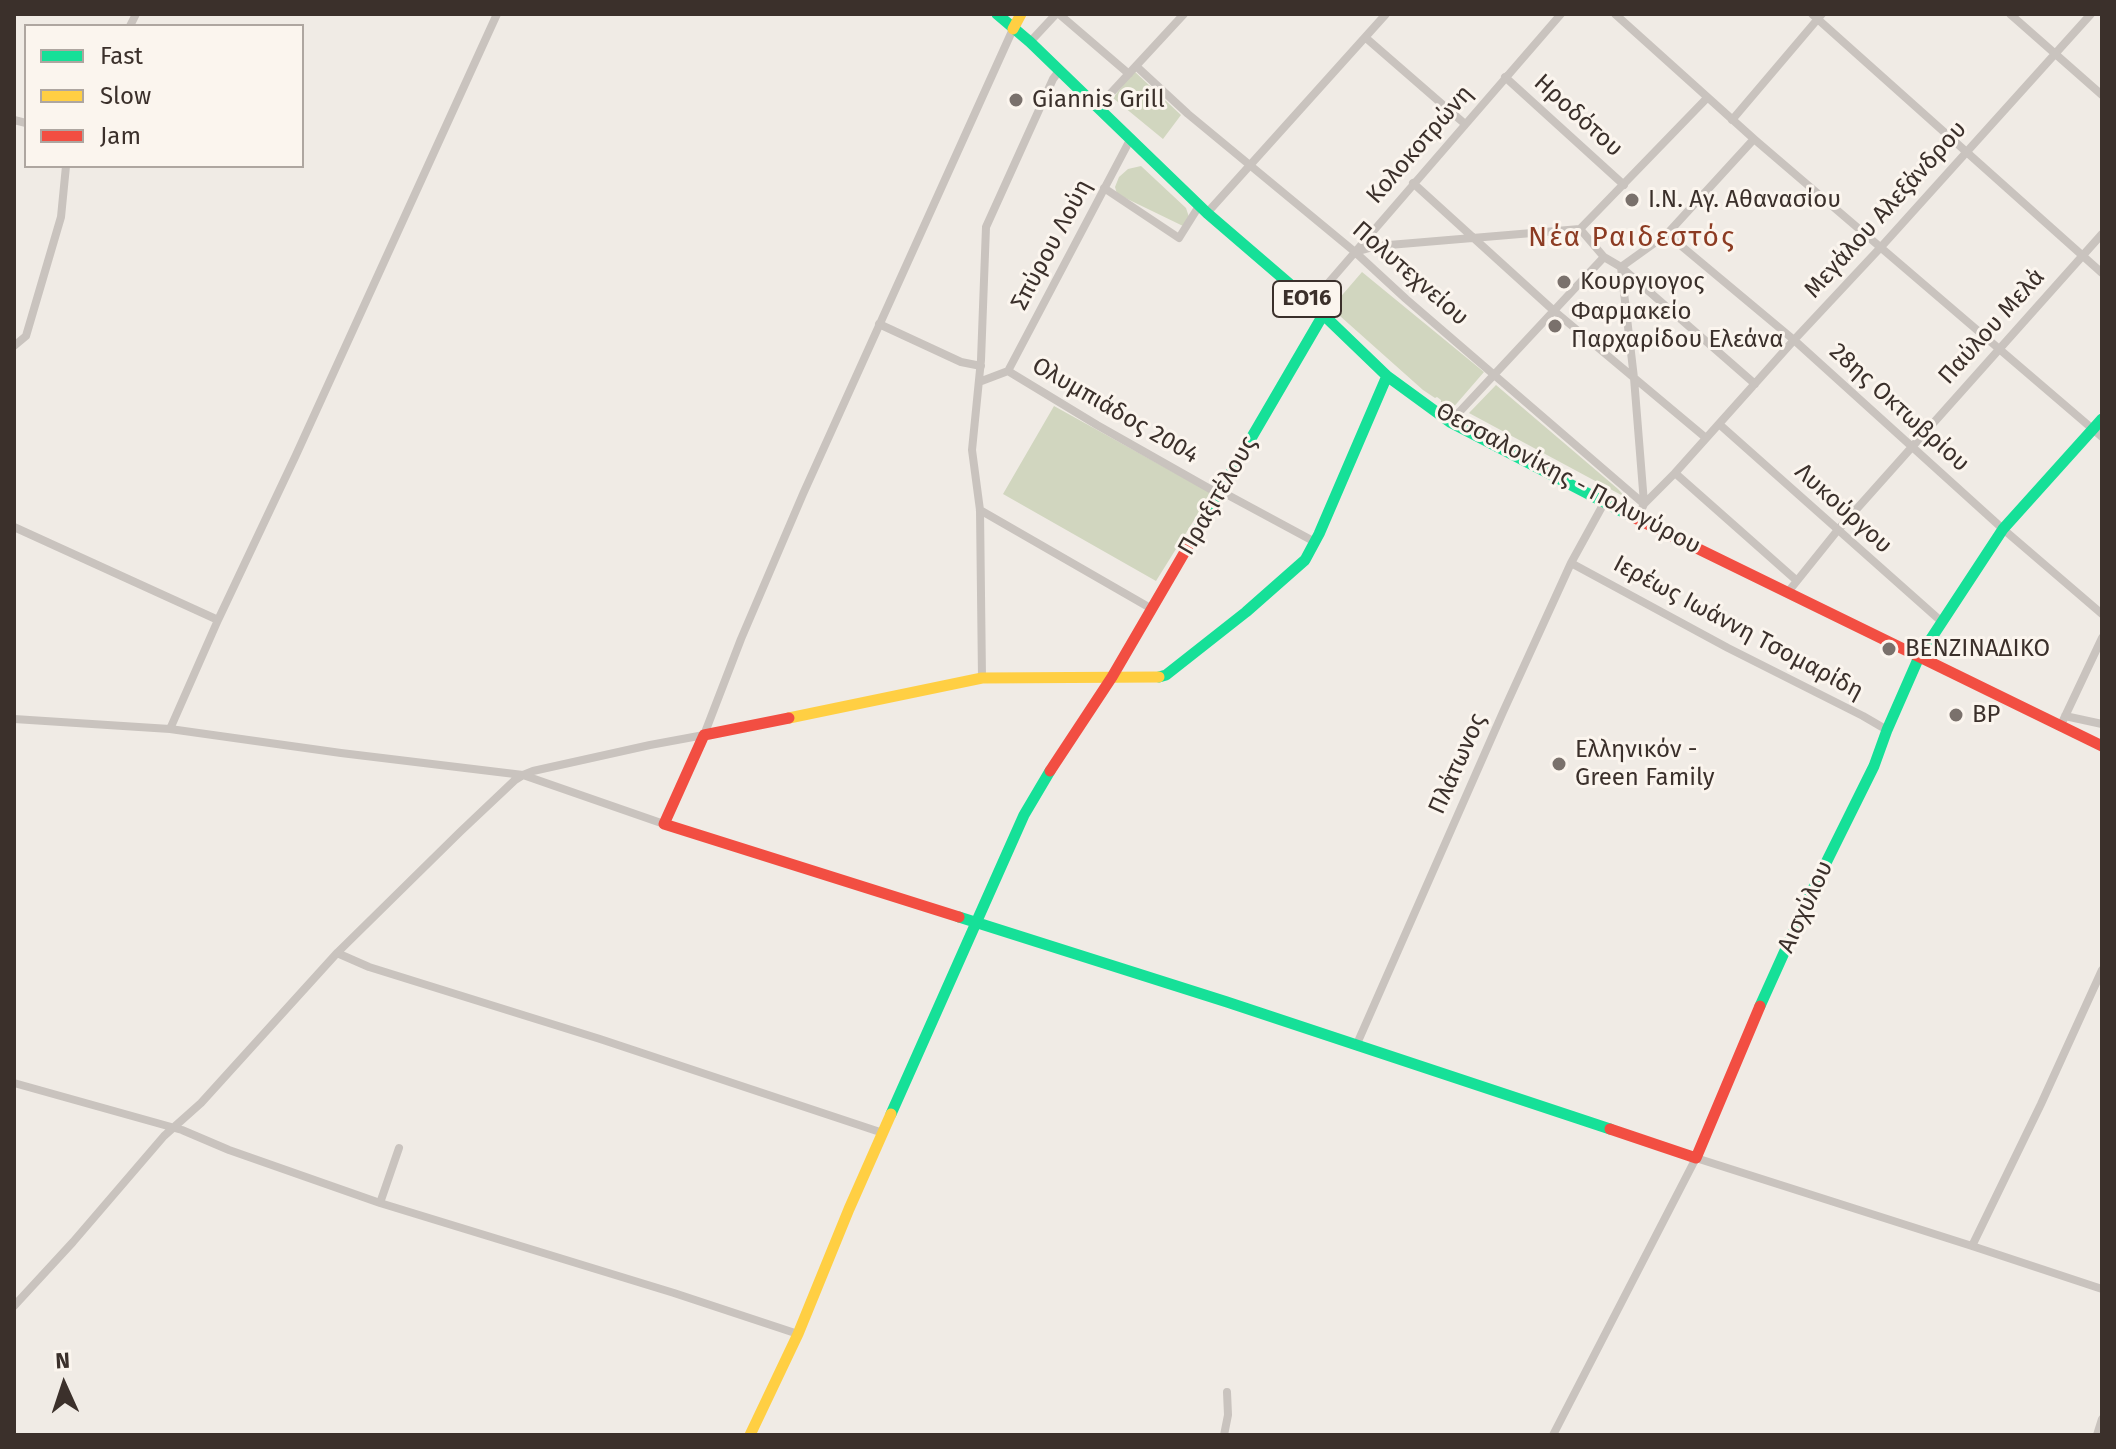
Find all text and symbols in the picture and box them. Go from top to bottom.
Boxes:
legend [24,24,304,168]
text: Fast [100,42,143,70]
street label: Ηροδότου [1528,69,1628,163]
street label: Κολοκοτρώνη [1361,80,1479,210]
text: Slow [100,82,151,110]
place label: Giannis Grill [1032,86,1165,114]
marker: Giannis Grill [1007,91,1025,109]
street label: Μεγάλου Αλεξάνδρου [1799,116,1973,304]
text: Jam [100,122,141,150]
street label: Σπύρου Λούη [1006,175,1098,315]
place label: Ι.Ν. Αγ. Αθανασίου [1648,186,1841,214]
marker: Ι.Ν. Αγ. Αθανασίου [1623,191,1641,209]
street label: Πολυτεχνείου [1346,216,1474,332]
district label: Νέα Ραιδεστός [1528,221,1736,255]
street label: Παύλου Μελά [1933,263,2051,391]
place label: Κουργιογος [1580,268,1704,296]
marker: Κουργιογος [1555,273,1573,291]
road number: ΕΟ16 [1273,281,1341,317]
place label: Φαρμακείο Παρχαρίδου Ελεάνα [1571,298,1783,354]
marker: Φαρμακείο Παρχαρίδου Ελεάνα [1546,317,1564,335]
street label: 28ης Οκτωβρίου [1823,338,1975,478]
street label: Ολυμπιάδος 2004 [1027,352,1203,470]
street label: Θεσσαλονίκης - Πολυγύρου [1431,397,1705,561]
street label: Πραξιτέλους [1172,431,1264,561]
street label: Λυκούργου [1788,458,1898,560]
street label: Ιερέως Ιωάννη Τσομαρίδη [1608,550,1868,706]
place label: ΒΕΝΖΙΝΑΔΙΚΟ [1905,635,2050,663]
marker: ΒΕΝΖΙΝΑΔΙΚΟ [1880,640,1898,658]
place label: BP [1972,701,2001,729]
marker: BP [1947,706,1965,724]
street label: Πλάτωνος [1423,709,1493,819]
place label: Ελληνικόν - Green Family [1575,736,1715,792]
marker: Ελληνικόν - Green Family [1550,755,1568,773]
street label: Αισχύλου [1772,856,1840,958]
north arrow [24,1345,104,1425]
text: N [55,1347,71,1374]

